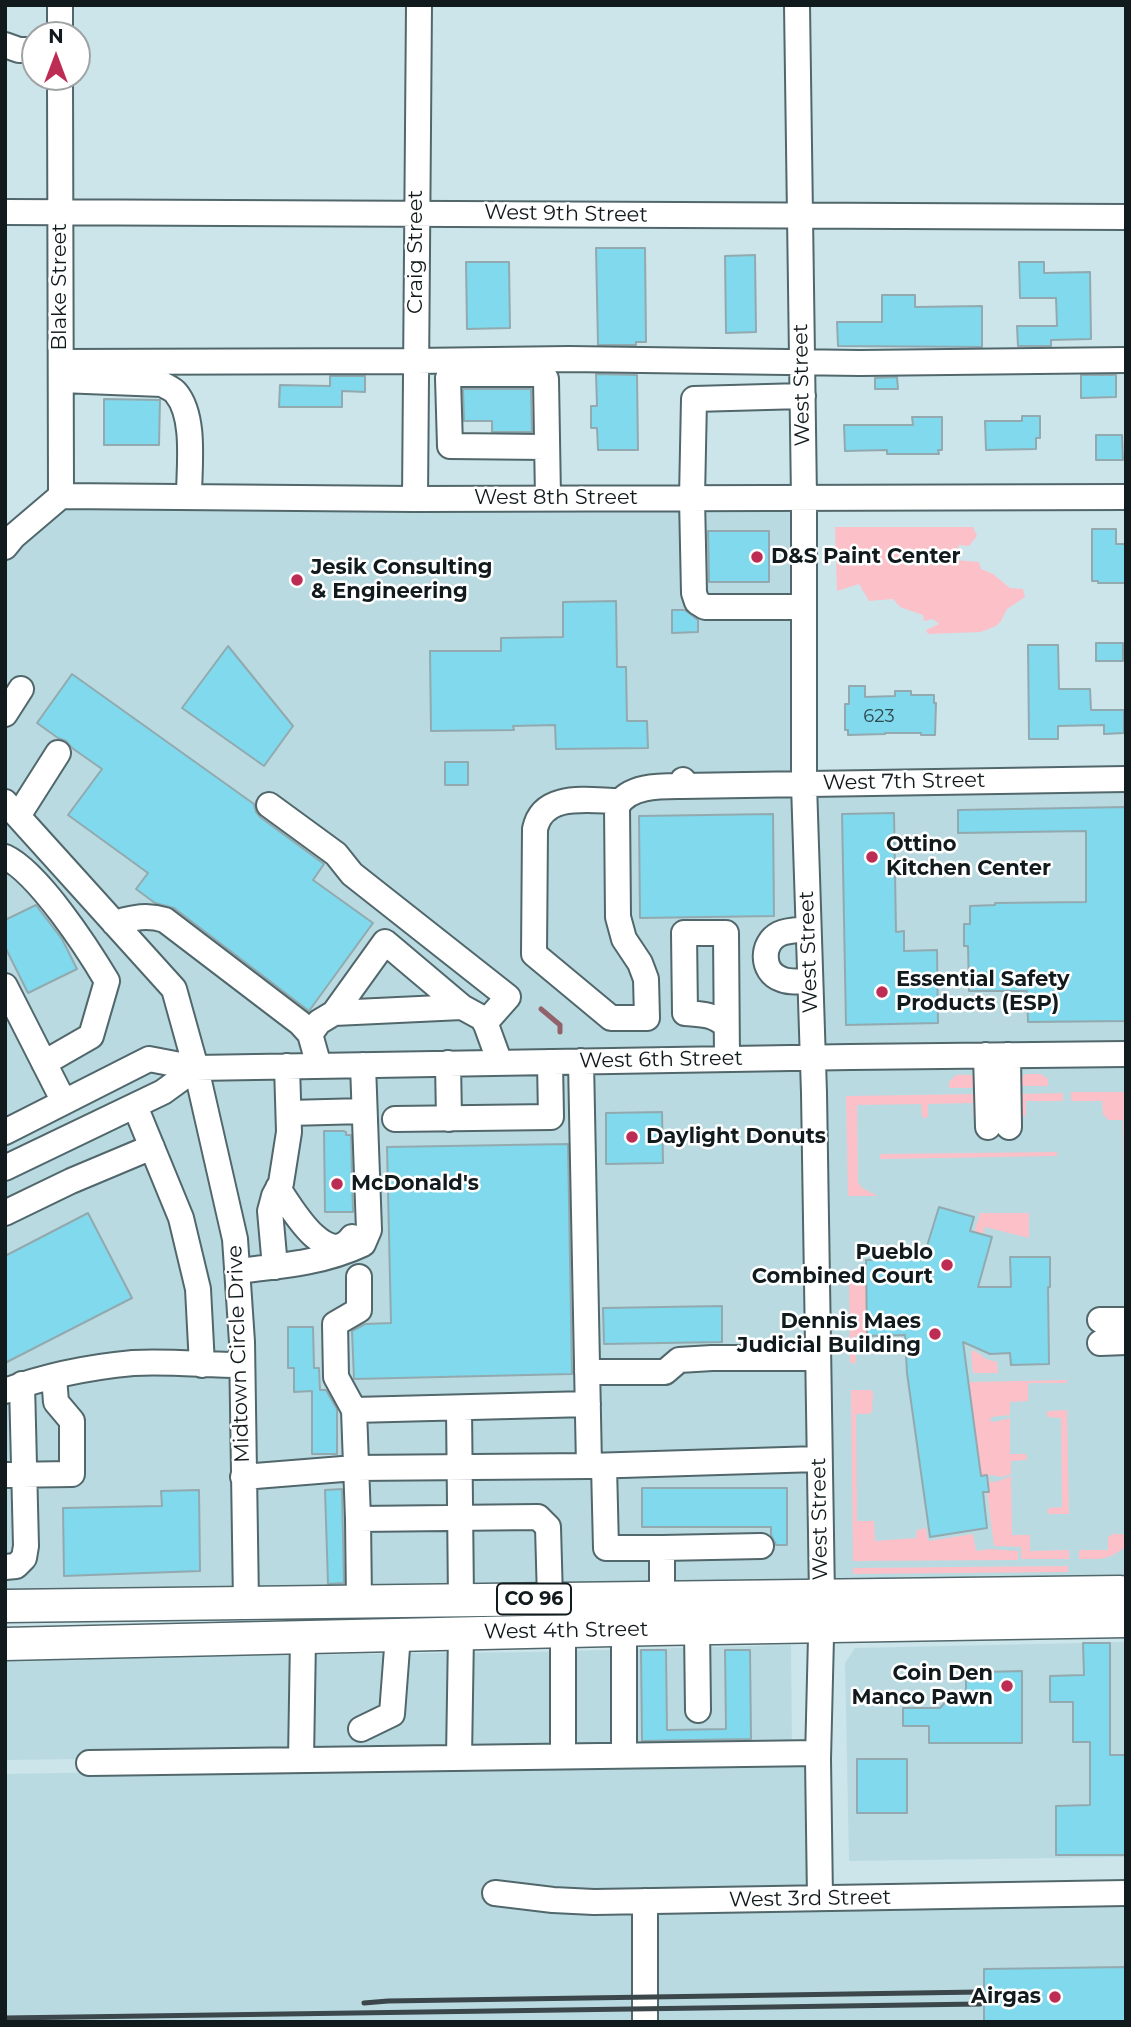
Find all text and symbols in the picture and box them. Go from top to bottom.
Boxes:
north arrow [21,21,91,91]
text: N [48,25,64,48]
street label: Craig Street [403,190,429,314]
street label: West 9th Street [484,200,648,228]
street label: Blake Street [47,223,73,351]
street label: West Street [788,323,816,447]
street label: West 8th Street [474,485,638,511]
place label: D&S Paint Center [771,544,961,570]
marker: D&S Paint Center [749,549,765,565]
place label: Jesik Consulting & Engineering [311,555,493,605]
marker: Jesik Consulting & Engineering [289,572,305,588]
house number: 623 [863,706,895,728]
street label: West 7th Street [822,768,986,796]
place label: Ottino Kitchen Center [886,832,1051,882]
marker: Ottino Kitchen Center [864,849,880,865]
street label: West Street [794,890,824,1014]
place label: Essential Safety Products (ESP) [896,967,1070,1017]
marker: Essential Safety Products (ESP) [874,984,890,1000]
street label: West 6th Street [579,1046,743,1074]
place label: Daylight Donuts [646,1124,826,1150]
marker: Daylight Donuts [624,1129,640,1145]
place label: McDonald's [351,1171,479,1197]
marker: McDonald's [329,1176,345,1192]
place label: Pueblo Combined Court [752,1240,933,1290]
street label: Midtown Circle Drive [223,1245,255,1463]
marker: Pueblo Combined Court [939,1257,955,1273]
place label: Dennis Maes Judicial Building [737,1309,921,1359]
marker: Dennis Maes Judicial Building [927,1326,943,1342]
street label: West Street [806,1457,834,1581]
road number: CO 96 [497,1583,571,1614]
street label: West 4th Street [483,1617,649,1645]
place label: Coin Den Manco Pawn [851,1661,993,1711]
marker: Coin Den Manco Pawn [999,1678,1015,1694]
street label: West 3rd Street [729,1885,891,1913]
place label: Airgas [971,1984,1041,2010]
marker: Airgas [1047,1989,1063,2005]

